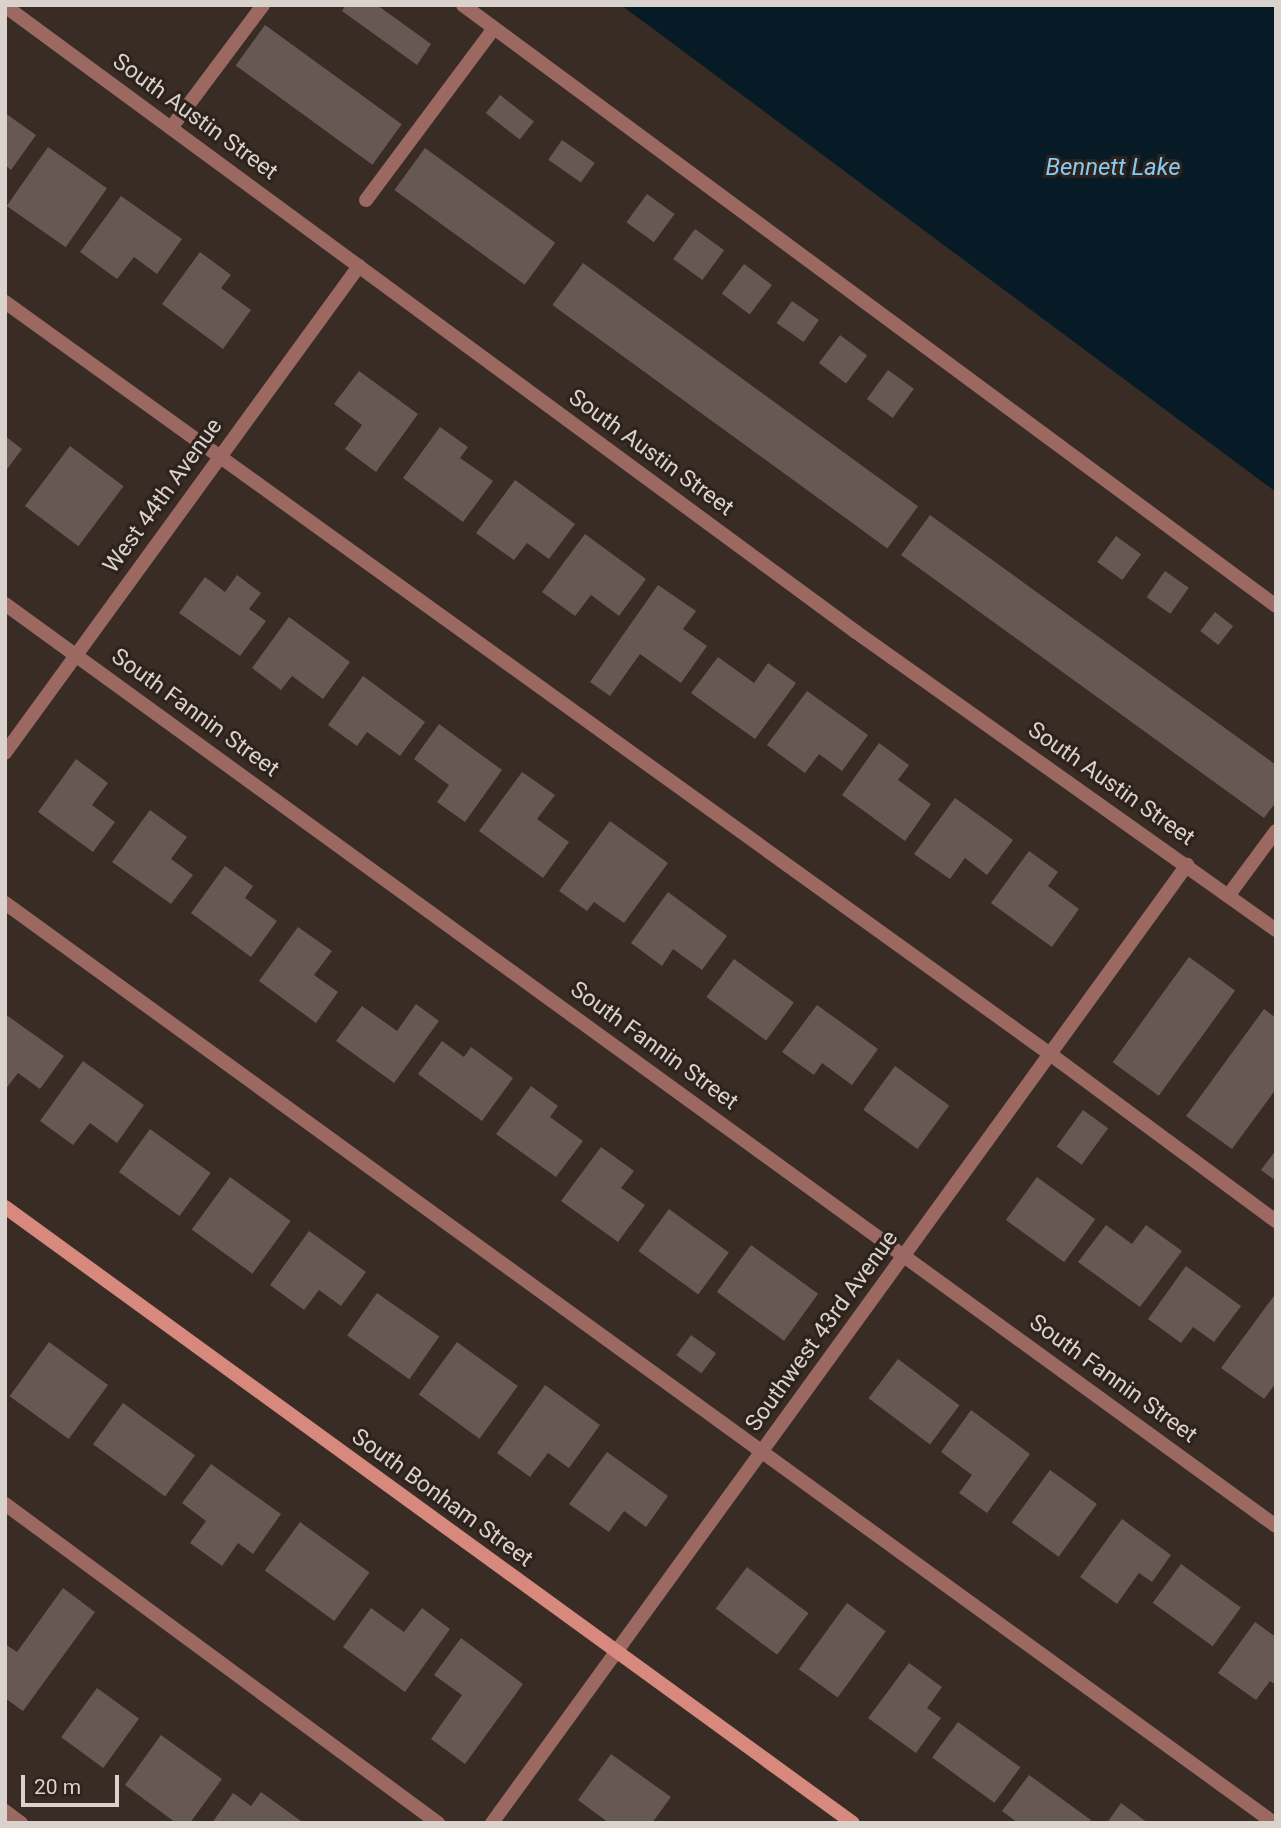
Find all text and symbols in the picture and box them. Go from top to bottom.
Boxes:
street label: South Austin Street [107,48,283,186]
water label: Bennett Lake [1045,154,1181,182]
street label: South Austin Street [563,384,739,522]
street label: West 44th Avenue [98,413,228,579]
street label: South Fannin Street [106,643,284,783]
street label: South Austin Street [1022,716,1200,852]
street label: South Fannin Street [565,976,743,1116]
street label: Southwest 43rd Avenue [740,1225,904,1437]
street label: South Fannin Street [1024,1309,1202,1449]
street label: South Bonham Street [346,1423,538,1573]
scale bar [24,1762,122,1806]
text: 20 m [34,1775,81,1799]

